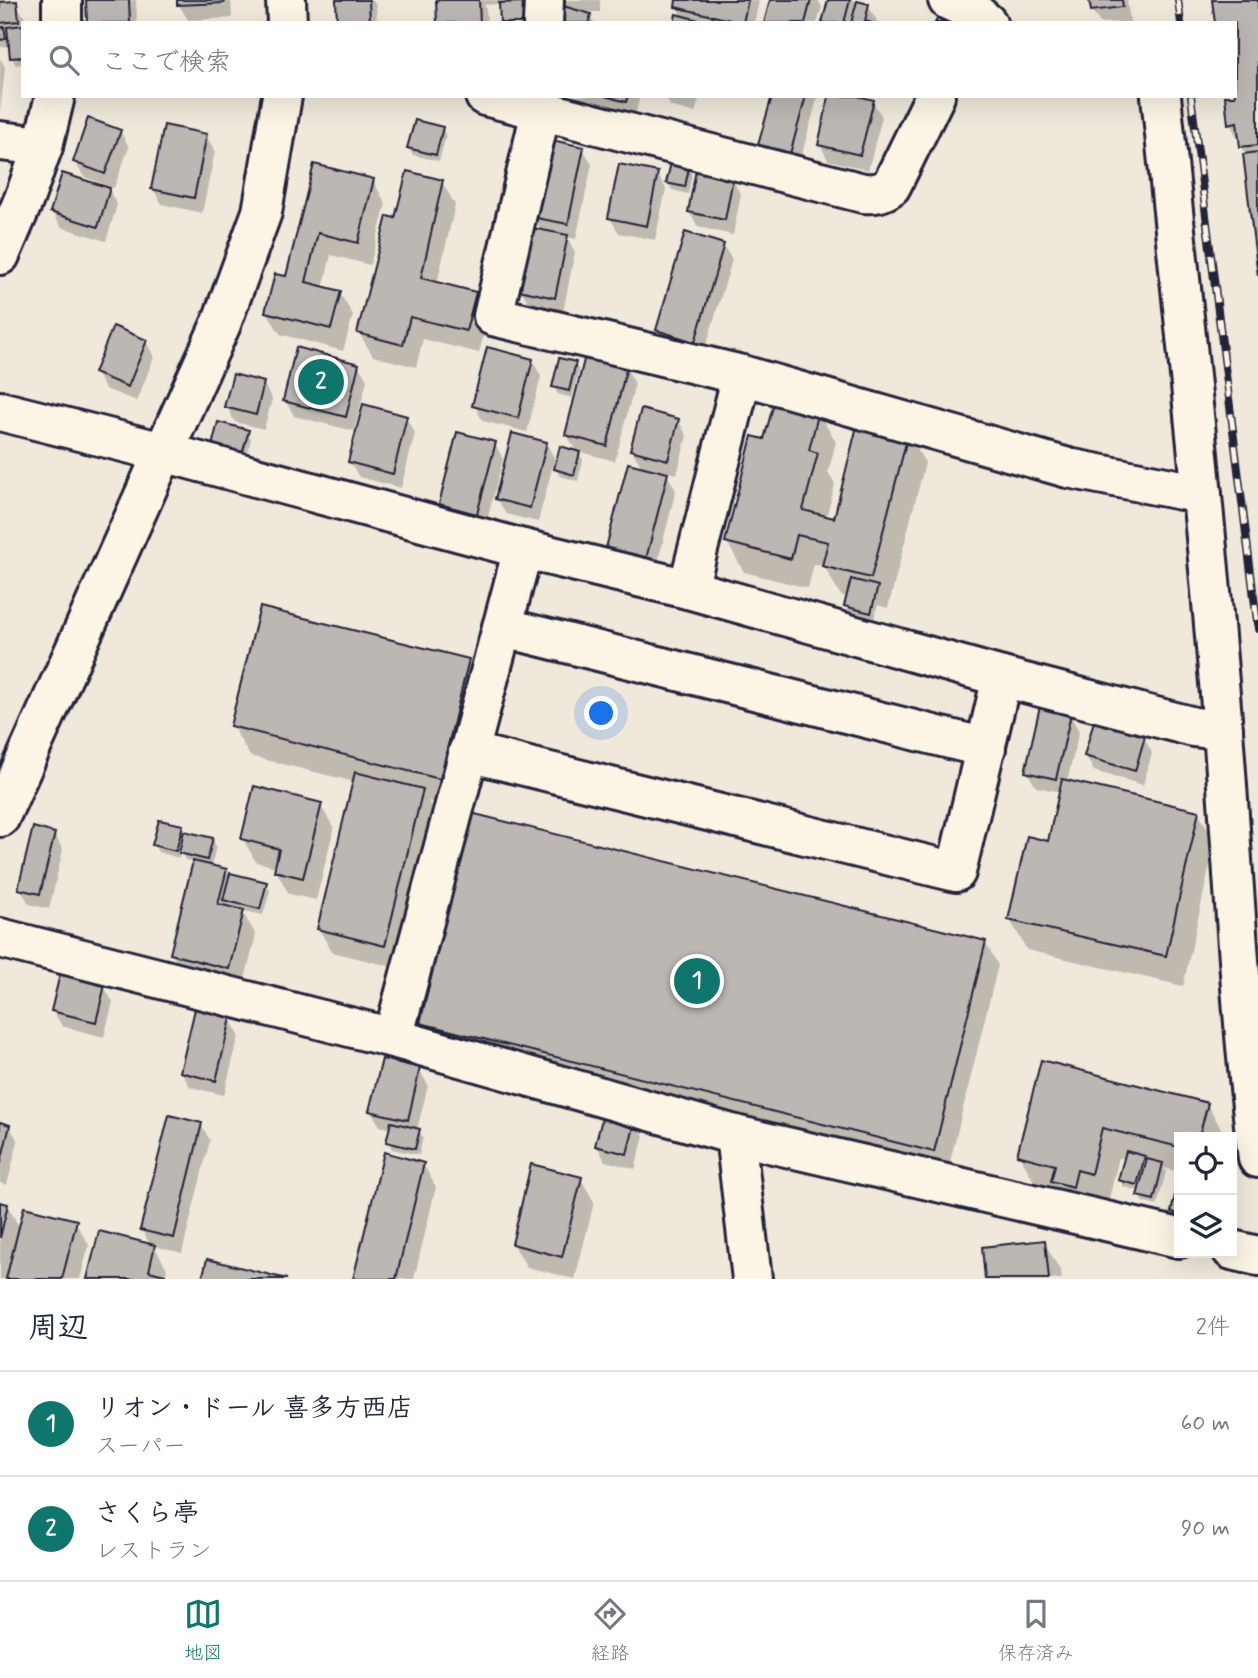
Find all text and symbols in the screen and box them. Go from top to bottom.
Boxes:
search box [21,21,1237,98]
icon: search [45,41,83,79]
text: ここで検索 [101,46,231,80]
pin: 2 [298,356,344,408]
your location [584,696,618,730]
pin: 1 [674,955,720,1007]
map controls [1174,1132,1237,1258]
button: locate [1174,1132,1237,1195]
button: layers [1174,1195,1237,1258]
text: 周辺 [28,1309,88,1348]
text: 2件 [1196,1313,1230,1343]
text: リオン・ドール 喜多方西店 [95,1392,413,1426]
text: 1 [46,1409,56,1439]
text: 60 m [1181,1409,1230,1439]
text: スーパー [95,1432,186,1462]
text: さくら亭 [95,1497,199,1531]
text: 2 [45,1514,57,1544]
text: 90 m [1181,1514,1230,1544]
text: レストラン [95,1537,212,1567]
tab: 地図 [184,1595,222,1666]
tab: 経路 [591,1595,629,1666]
tab: 保存済み [998,1595,1074,1666]

